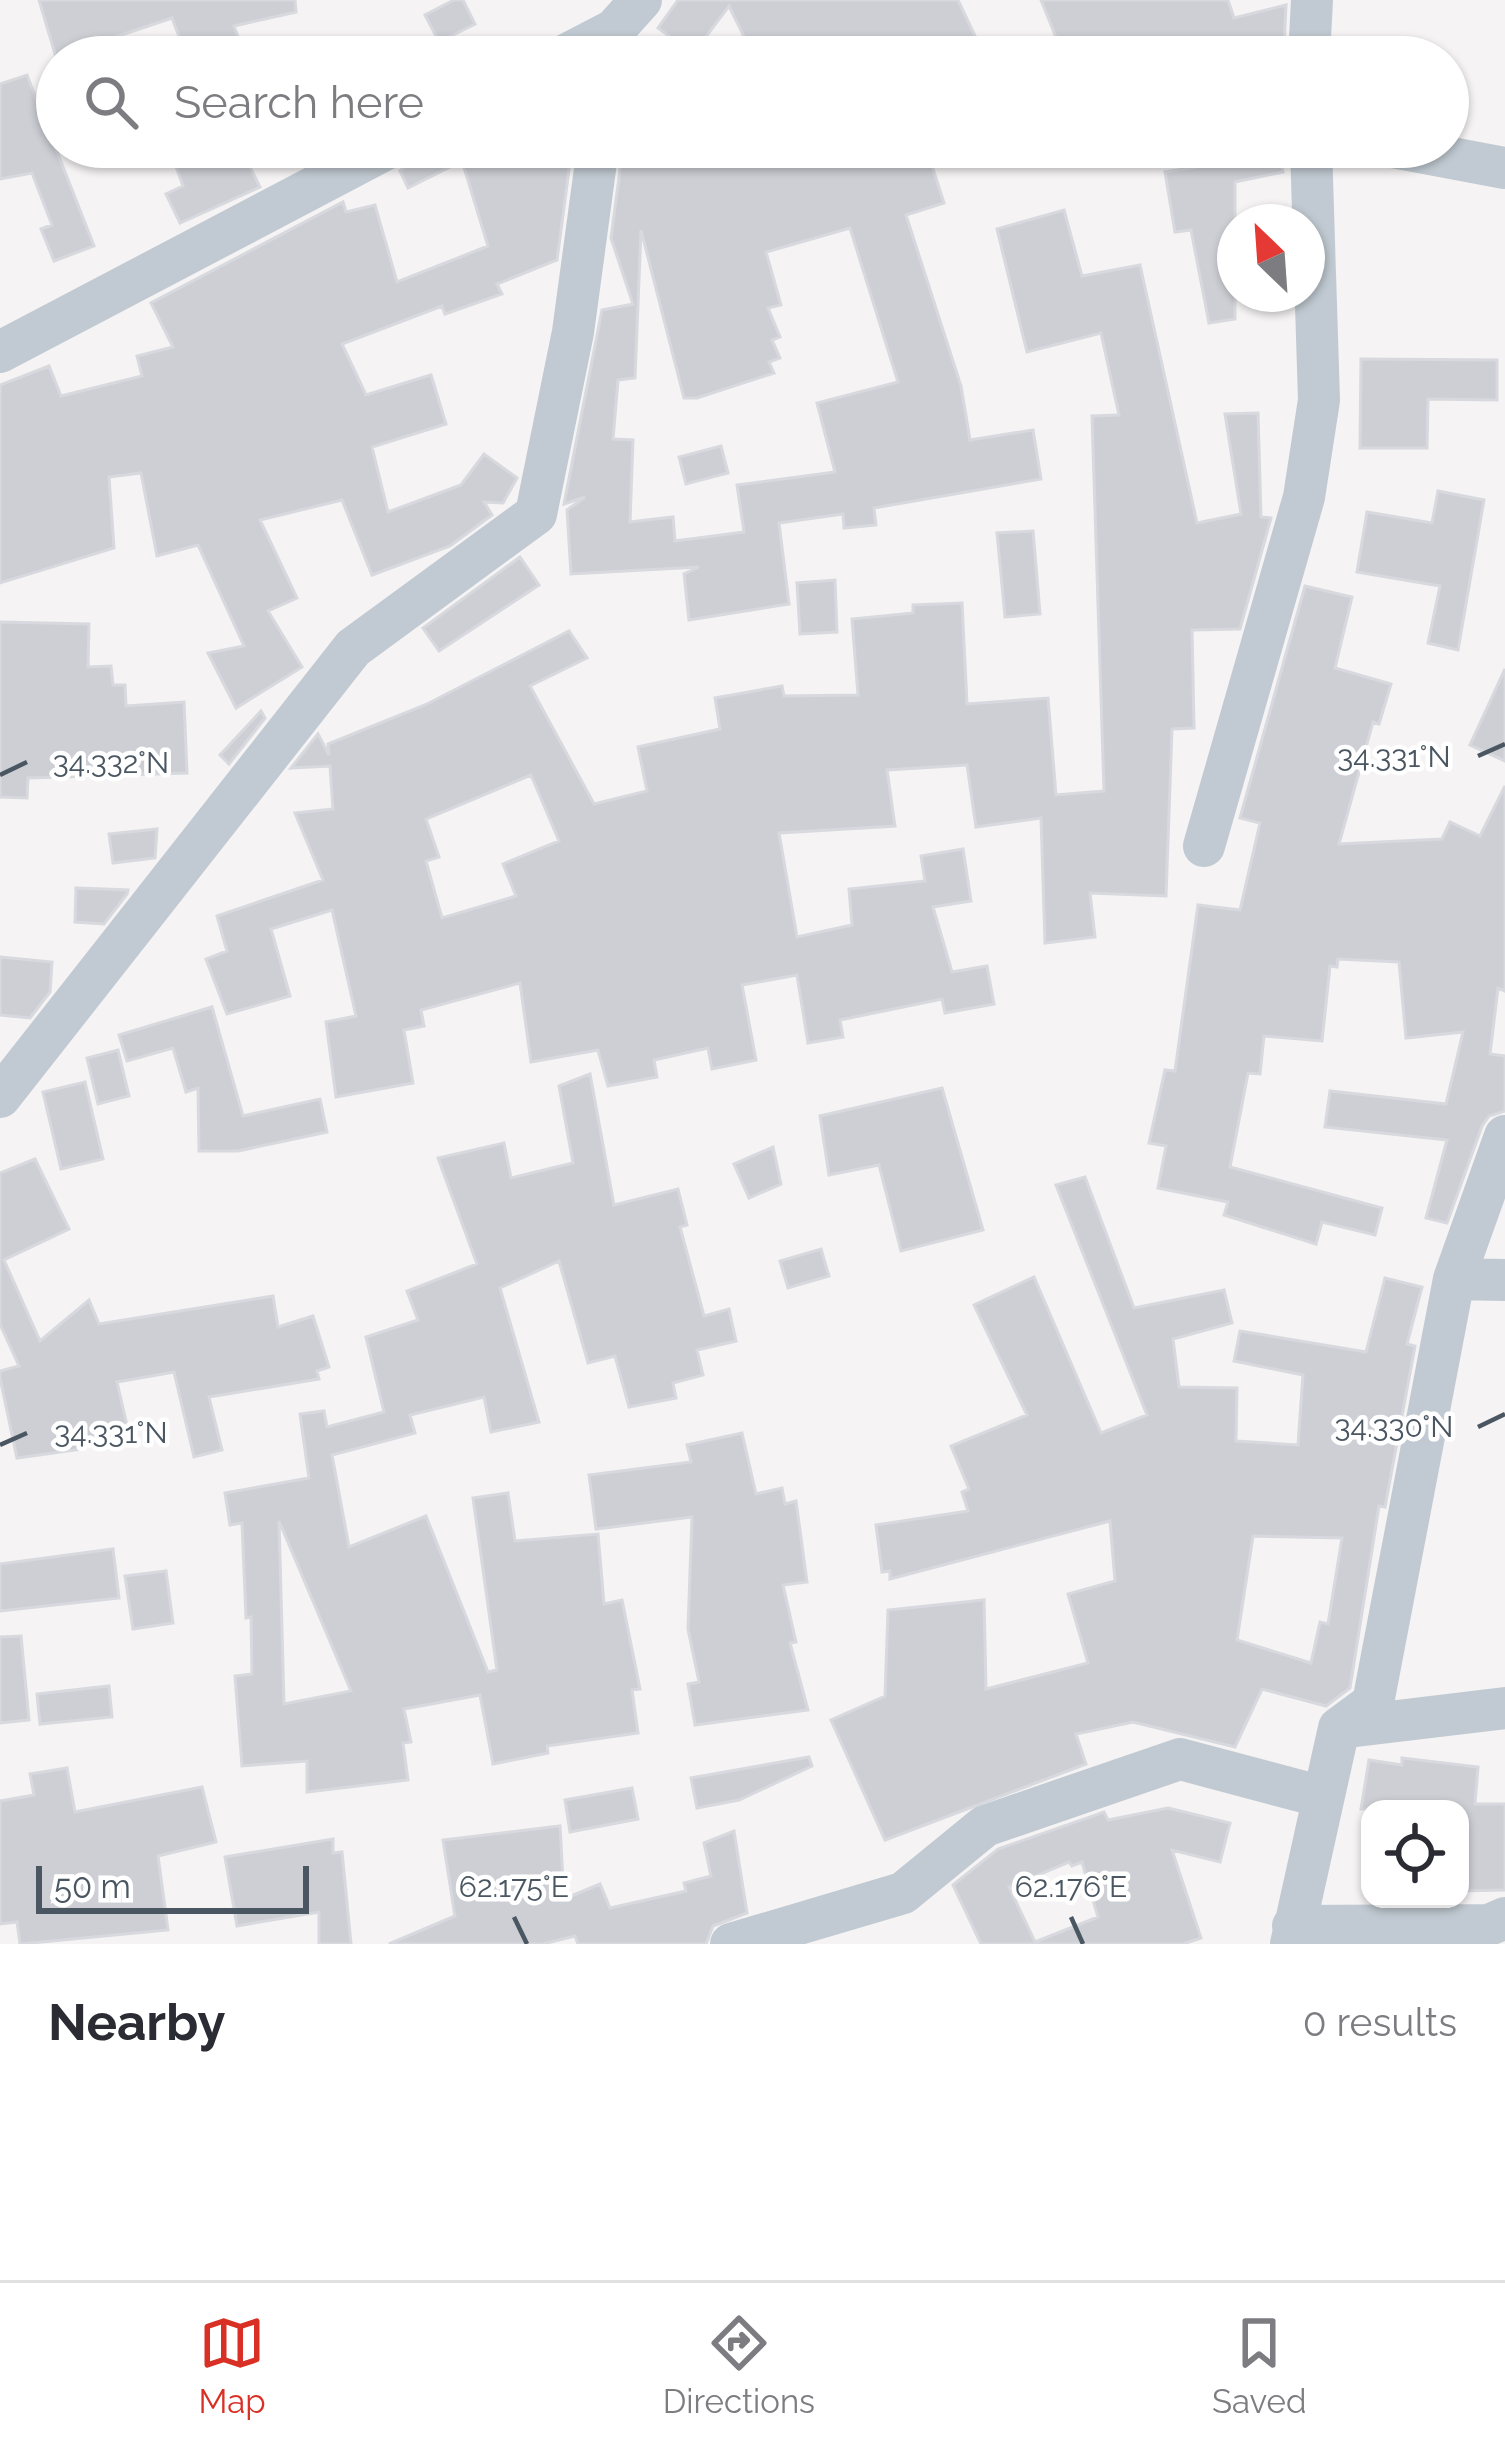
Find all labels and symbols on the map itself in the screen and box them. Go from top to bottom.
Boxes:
north arrow [1217,204,1325,312]
text: 34.331°N [1337,739,1451,774]
text: 34.332°N [53,745,169,780]
text: 34.330°N [1334,1409,1454,1444]
text: 34.331°N [54,1415,168,1450]
scale bar [36,1860,309,1913]
text: 62.175°E [459,1869,569,1904]
text: 62.176°E [1015,1869,1127,1904]

